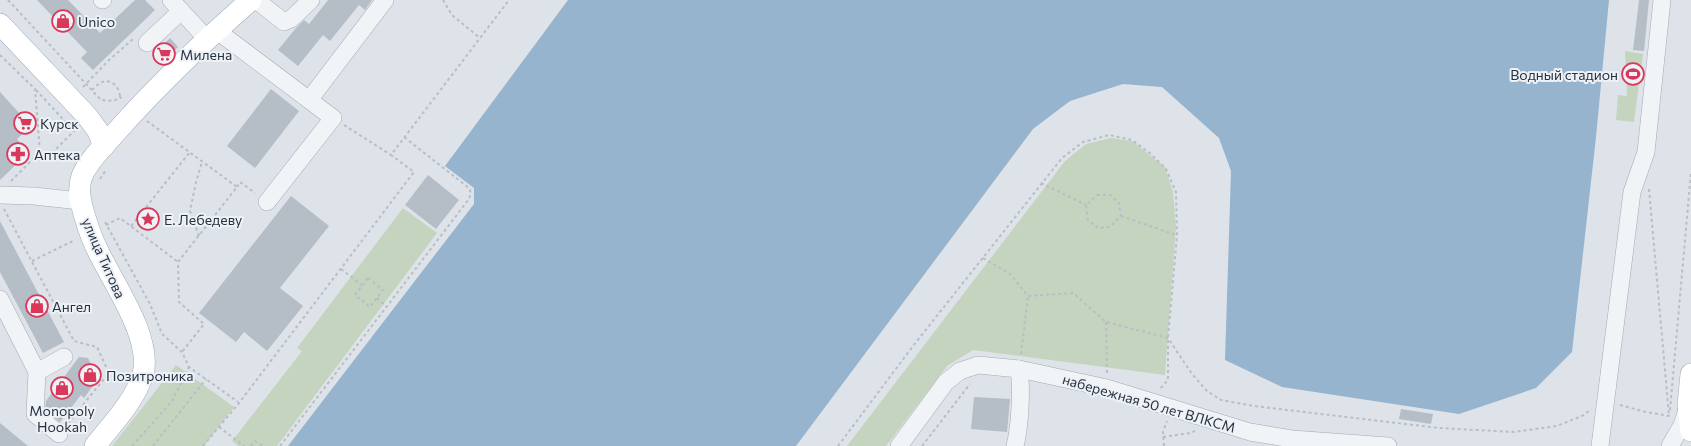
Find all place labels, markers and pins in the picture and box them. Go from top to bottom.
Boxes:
shop icon: Unico [50,8,76,34]
place label: Unico [78,13,115,30]
supermarket icon: Милена [151,41,177,67]
place label: Милена [180,46,232,63]
sports icon: Водный стадион [1620,61,1646,87]
place label: Водный стадион [1510,66,1618,83]
supermarket icon: Курск [12,110,38,136]
place label: Курск [40,115,79,132]
pharmacy icon: Аптека [5,141,31,167]
place label: Аптека [34,146,80,163]
place icon: Е. Лебедеву [135,206,161,232]
place label: Е. Лебедеву [164,211,242,228]
shop icon: Ангел [24,293,50,319]
place label: Ангел [52,298,91,315]
shop icon: Позитроника [77,362,103,388]
place label: Позитроника [106,367,194,384]
shop icon: Monopoly Hookah [49,375,75,401]
place label: Monopoly Hookah [29,402,95,435]

